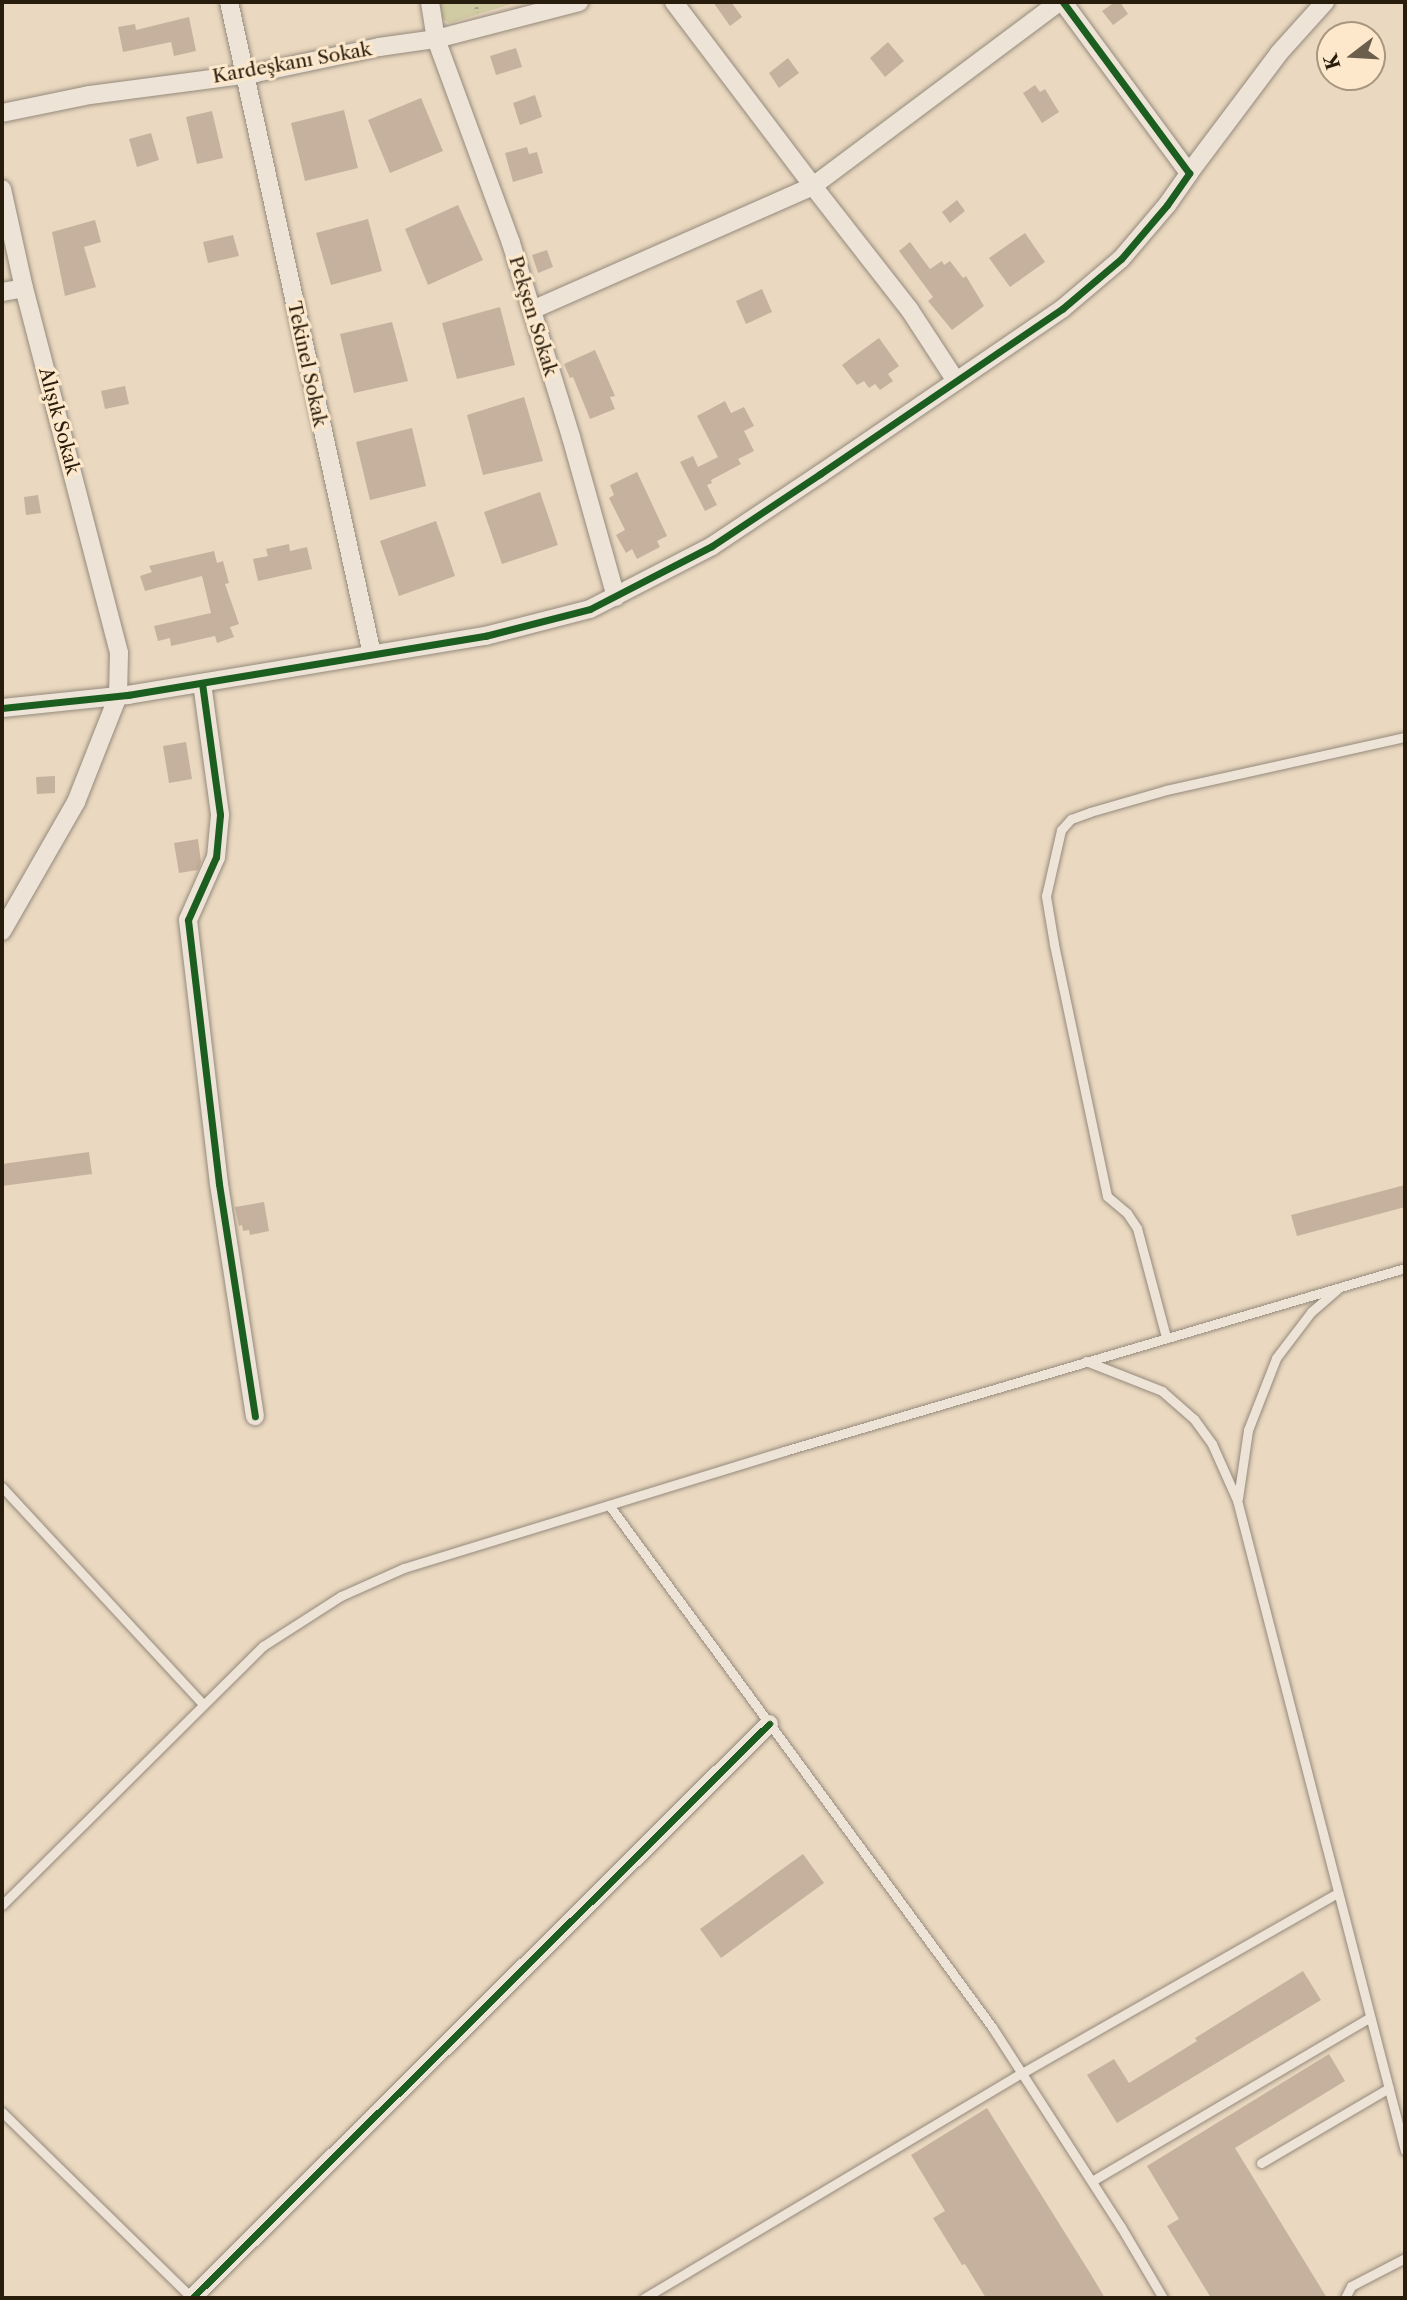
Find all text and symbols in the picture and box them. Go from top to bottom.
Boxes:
north arrow [1316,21,1386,91]
street label: Kardeşkanı Sokak [211,38,373,88]
text: K [1319,51,1346,72]
street label: Pekşen Sokak [504,253,562,379]
street label: Tekinel Sokak [283,299,331,429]
street label: Alışık Sokak [34,365,84,477]

